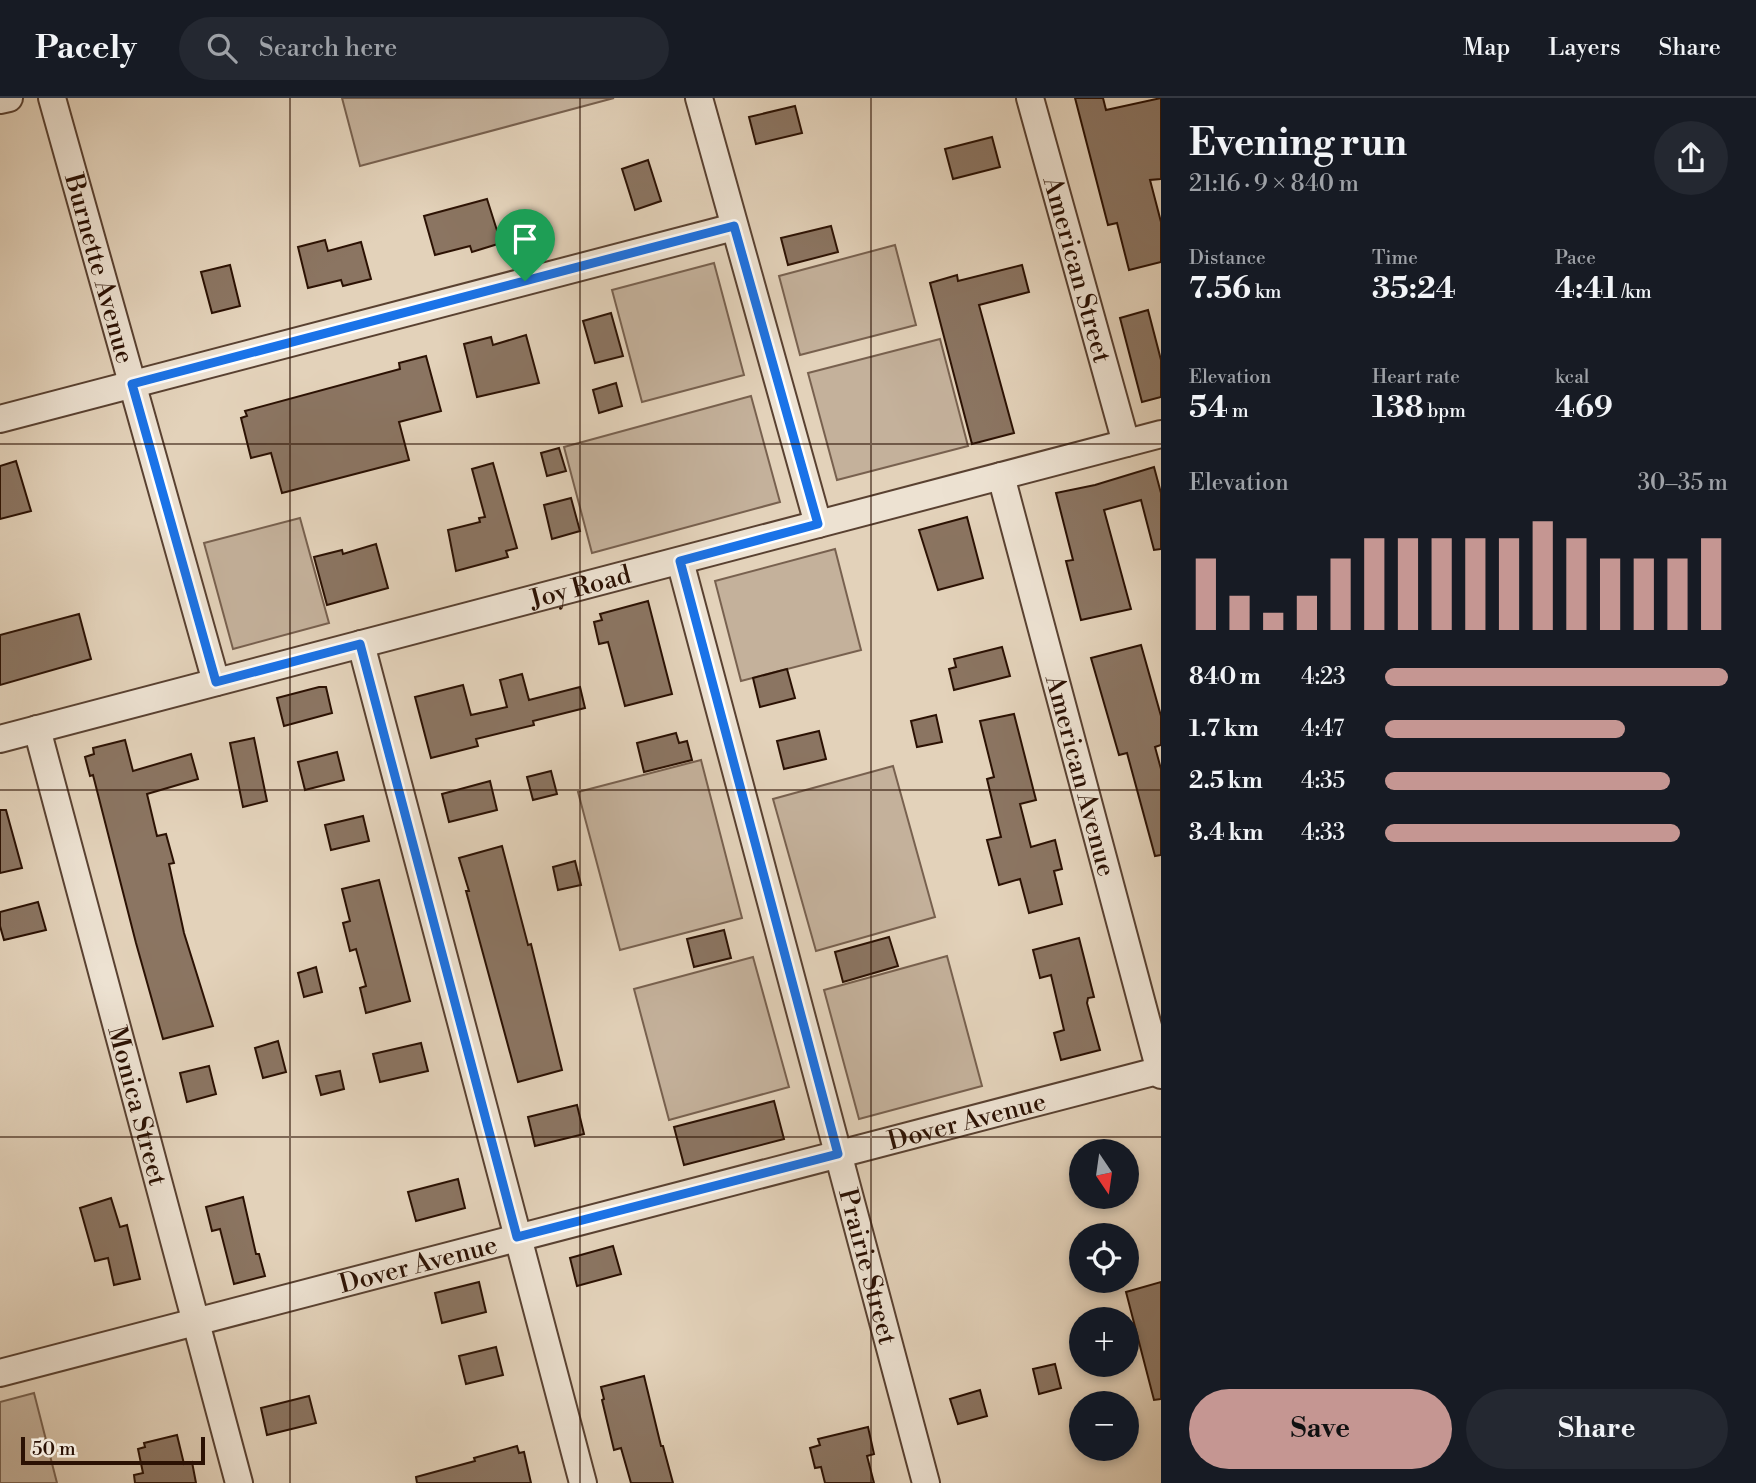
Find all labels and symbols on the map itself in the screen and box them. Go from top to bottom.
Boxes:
street label: Burnette Avenue [57,169,141,367]
street label: American Street [1035,172,1118,367]
pin [495,209,555,281]
street label: Joy Road [525,559,635,616]
street label: American Avenue [1038,671,1122,880]
street label: Monica Street [100,1023,174,1189]
street label: Dover Avenue [884,1086,1049,1158]
north arrow [1069,1139,1139,1209]
street label: Prairie Street [831,1185,903,1348]
street label: Dover Avenue [336,1229,501,1301]
scale bar [21,1434,205,1466]

